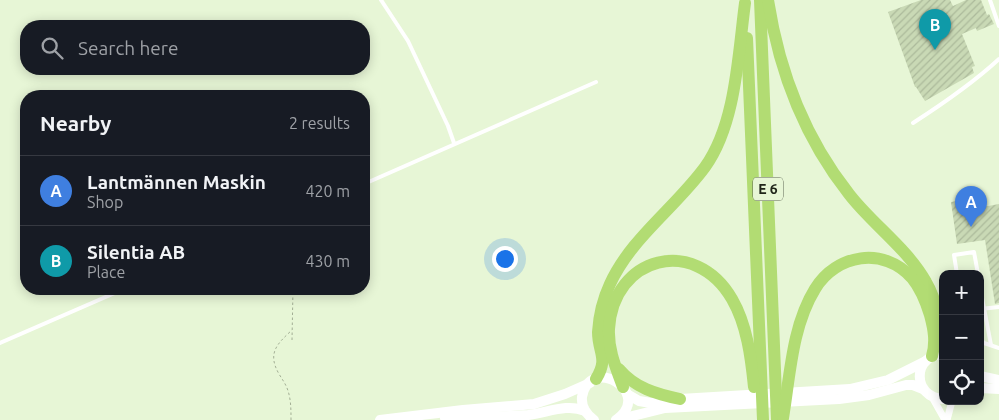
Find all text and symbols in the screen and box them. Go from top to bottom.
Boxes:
pin: B [919,9,951,50]
search box [20,20,370,75]
icon: search [38,34,66,62]
text: Search here [78,37,178,59]
text: Nearby [40,111,111,135]
text: 2 results [289,114,350,132]
text: Lantmännen Maskin [87,171,266,193]
road number: E 6 [753,178,783,200]
text: A [50,182,62,200]
text: 420 m [305,182,350,200]
pin: A [955,186,987,227]
text: Shop [87,193,123,211]
text: Silentia AB [87,241,185,263]
your location [492,246,518,272]
text: B [51,252,61,270]
text: 430 m [305,252,350,270]
text: Place [87,263,125,281]
map controls [939,270,984,405]
button: + [939,270,984,315]
button: − [939,315,984,360]
button: locate [939,360,984,405]

